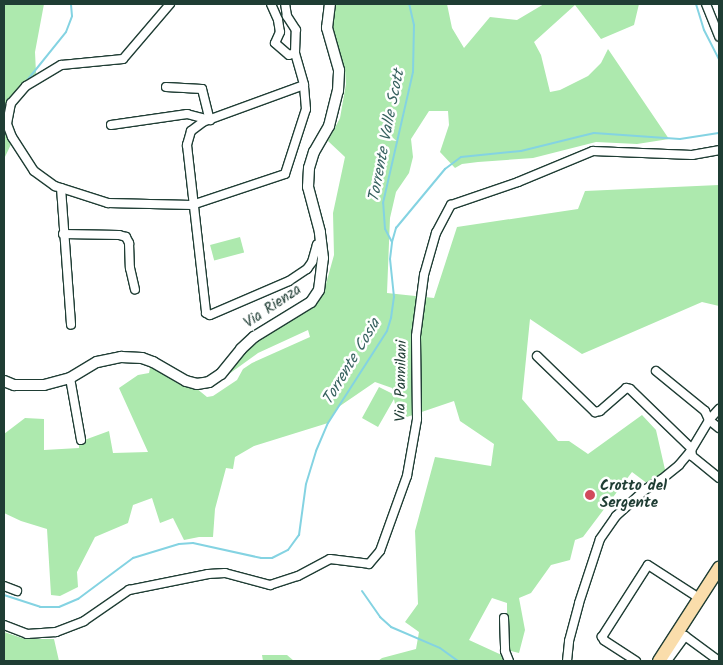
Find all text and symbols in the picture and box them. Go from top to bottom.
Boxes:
water label: Torrente Valle Scott [365,68,409,204]
street label: Via Rienza [241,281,305,333]
water label: Torrente Cosia [319,316,385,408]
street label: Via Pannilani [392,340,412,422]
place label: Crotto del Sergente [600,477,667,512]
marker: Crotto del Sergente [584,489,596,501]

